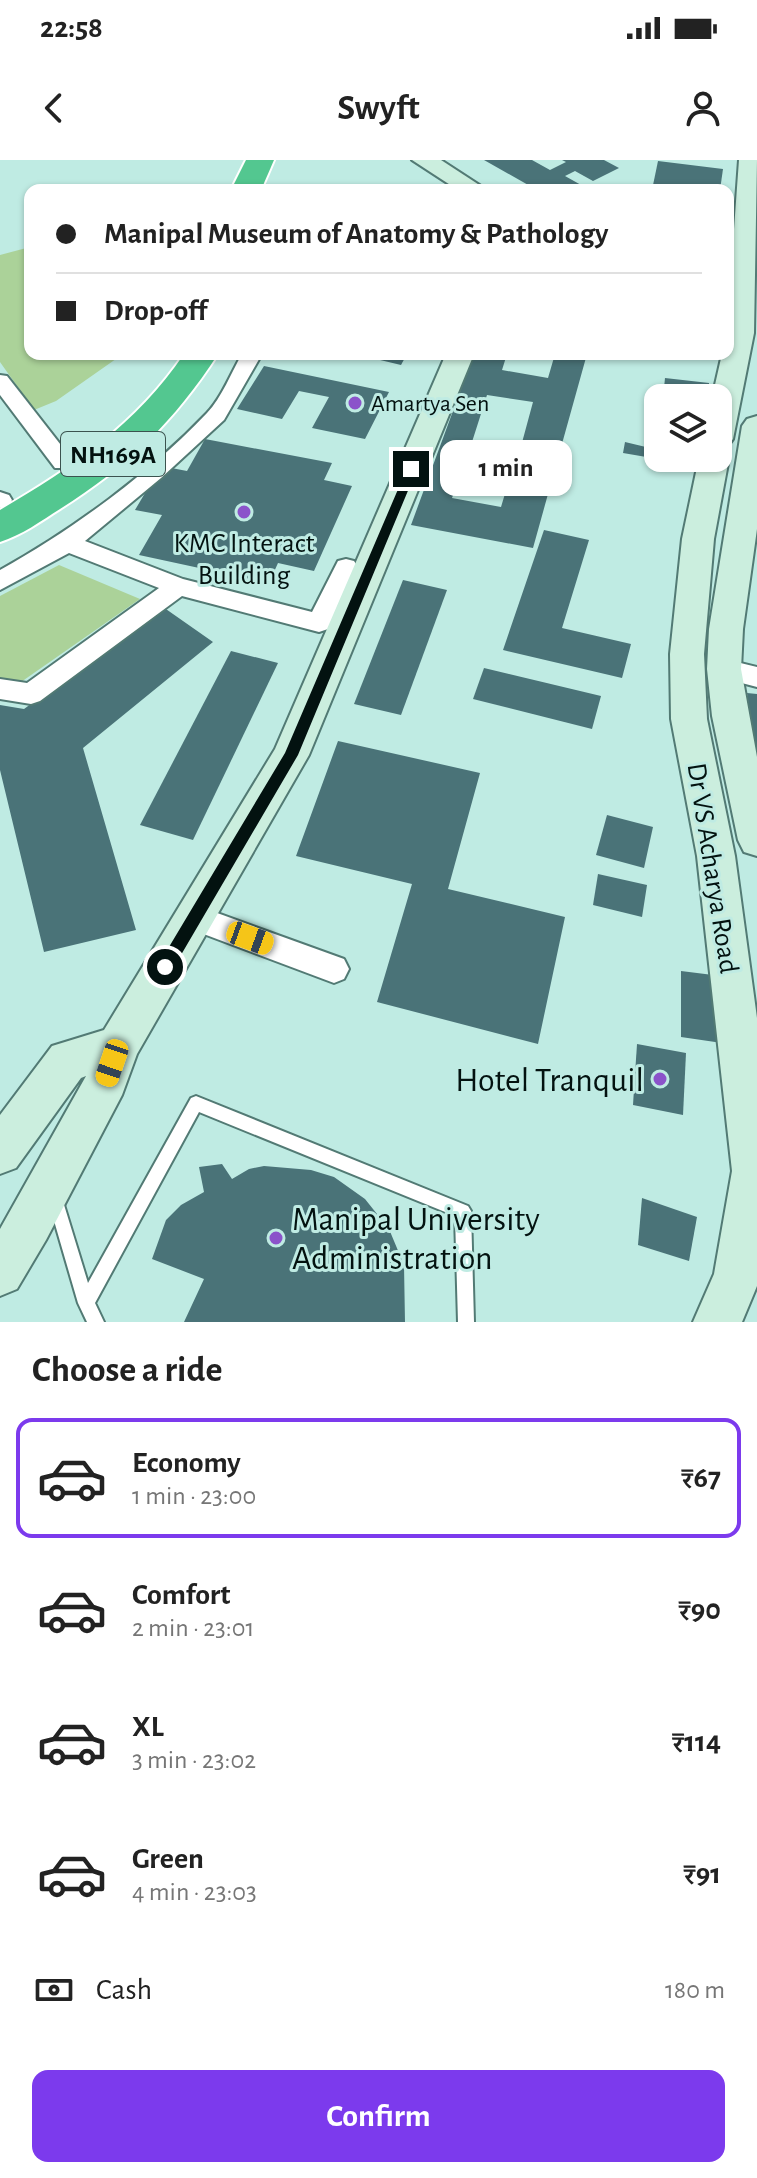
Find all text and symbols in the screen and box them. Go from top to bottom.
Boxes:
text: 22:58 [40,13,103,43]
icon: back [32,86,76,130]
icon: person [681,86,725,130]
text: Swyft [337,90,420,126]
text: Manipal Museum of Anatomy & Pathology [104,219,608,249]
text: Drop-off [104,296,207,326]
map controls [644,384,732,472]
button: layers [644,384,732,472]
place label: Amartya Sen [371,392,489,416]
marker: Amartya Sen [346,394,364,412]
road number: NH169A [61,432,165,476]
callout: 1 min [439,441,571,497]
route end [393,451,429,487]
text: 1 min [479,455,533,481]
marker: KMC Interact Building [235,503,253,521]
place label: KMC Interact Building [173,530,315,590]
street label: Dr VS Acharya Road [682,761,742,976]
car [223,919,277,957]
route start [147,949,183,985]
car [93,1036,131,1090]
place label: Hotel Tranquil [455,1064,644,1098]
marker: Hotel Tranquil [651,1070,669,1088]
place label: Manipal University Administration [292,1203,540,1276]
marker: Manipal University Administration [267,1229,285,1247]
text: Choose a ride [32,1352,222,1388]
icon: car [36,1442,108,1514]
text: Economy [132,1448,241,1478]
text: ₹67 [681,1463,721,1493]
text: 1 min · 23:00 [132,1483,256,1509]
icon: car [36,1574,108,1646]
text: Comfort [132,1580,231,1610]
text: ₹90 [678,1595,721,1625]
text: 2 min · 23:01 [132,1615,254,1641]
icon: car [36,1706,108,1778]
text: XL [132,1712,164,1742]
text: ₹114 [672,1727,721,1757]
text: 3 min · 23:02 [132,1747,256,1773]
icon: car [36,1838,108,1910]
text: Green [132,1844,204,1874]
text: ₹91 [683,1859,721,1889]
text: 4 min · 23:03 [132,1879,257,1905]
icon: cash [32,1968,76,2012]
text: Cash [96,1975,152,2005]
text: 180 m [665,1977,725,2003]
button: Confirm [32,2070,725,2162]

